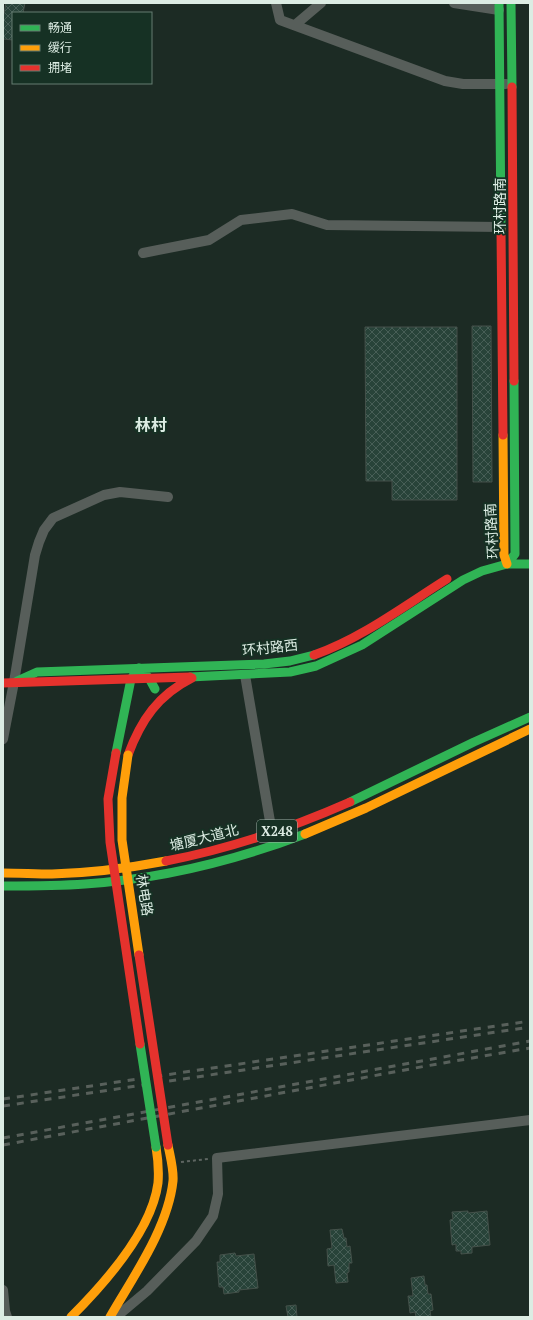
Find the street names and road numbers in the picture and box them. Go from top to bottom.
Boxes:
street label: 环村路南 [490,178,509,234]
street label: 环村路南 [480,503,502,559]
street label: 环村路西 [241,635,299,659]
street label: 塘厦大道北 [168,819,240,855]
road number: X248 [257,820,297,842]
street label: 林电路 [132,873,158,917]

